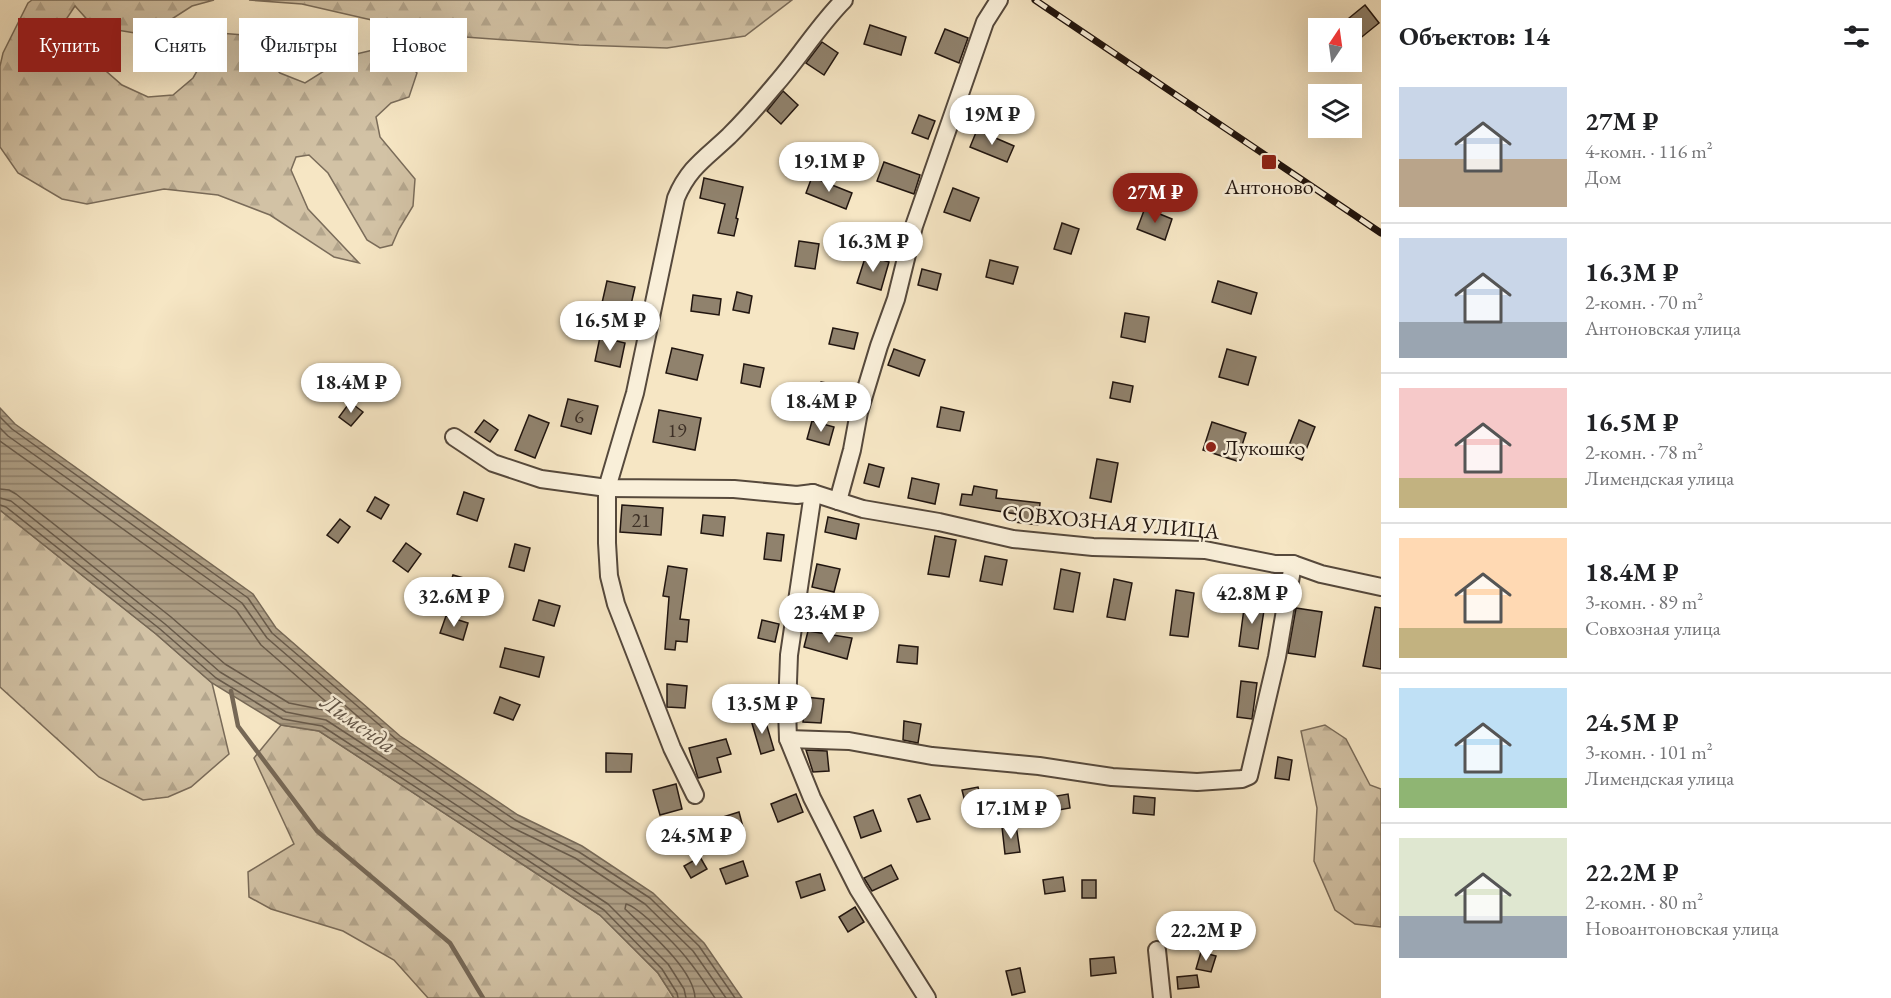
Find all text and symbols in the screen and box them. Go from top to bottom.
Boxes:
chip: Купить [18,18,121,72]
chip: Снять [133,18,227,72]
chip: Фильтры [239,18,358,72]
chip: Новое [370,18,467,72]
north arrow [1308,18,1362,72]
map controls [1308,18,1362,138]
text: Объектов: 14 [1399,19,1550,53]
icon: filters [1840,20,1873,53]
button: layers [1308,84,1362,138]
pin: 19M ₽ [950,95,1034,146]
text: 19M ₽ [964,101,1020,127]
text: 27M ₽ [1585,104,1659,138]
icon: home [1447,111,1519,183]
text: 4-комн. · 116 m² [1585,138,1713,164]
pin: 19.1M ₽ [774,142,884,193]
text: 19.1M ₽ [793,148,865,174]
marker: Антоново [1260,153,1278,171]
text: Дом [1585,164,1621,190]
place label: Антоново [1223,172,1314,201]
pin: 27M ₽ [1113,173,1197,224]
text: 27M ₽ [1127,179,1183,205]
pin: 16.3M ₽ [818,222,928,273]
text: 16.3M ₽ [837,228,909,254]
text: 16.3M ₽ [1585,255,1679,289]
icon: home [1447,262,1519,334]
text: 2-комн. · 70 m² [1585,289,1703,315]
pin: 16.5M ₽ [555,301,665,352]
text: 16.5M ₽ [574,307,646,333]
text: Антоновская улица [1585,315,1741,341]
pin: 18.4M ₽ [296,363,406,414]
text: 18.4M ₽ [315,369,387,395]
pin: 18.4M ₽ [766,382,876,433]
text: 18.4M ₽ [785,388,857,414]
house number: 6 [574,403,584,429]
text: 16.5M ₽ [1585,405,1679,439]
icon: home [1447,412,1519,484]
house number: 19 [667,417,687,443]
place label: Лукошко [1223,433,1306,462]
text: 2-комн. · 78 m² [1585,439,1703,465]
marker: Лукошко [1204,440,1218,454]
text: Лимендская улица [1585,465,1734,491]
street label: СОВХОЗНАЯ УЛИЦА [1001,498,1222,546]
house number: 21 [631,507,651,533]
text: 18.4M ₽ [1585,555,1679,589]
icon: home [1447,562,1519,634]
pin: 42.8M ₽ [1197,574,1307,625]
pin: 32.6M ₽ [399,577,509,628]
text: 42.8M ₽ [1216,580,1288,606]
text: 32.6M ₽ [418,583,490,609]
text: 3-комн. · 89 m² [1585,589,1703,615]
pin: 23.4M ₽ [774,593,884,644]
text: 23.4M ₽ [793,599,865,625]
text: Совхозная улица [1585,615,1721,641]
pin: 13.5M ₽ [707,684,817,735]
water label: Лименда [314,685,403,760]
text: 13.5M ₽ [726,690,798,716]
text: 24.5M ₽ [1585,705,1679,739]
icon: home [1447,712,1519,784]
text: 3-комн. · 101 m² [1585,739,1713,765]
text: Лимендская улица [1585,765,1734,791]
pin: 17.1M ₽ [956,789,1066,840]
text: 17.1M ₽ [975,795,1047,821]
pin: 24.5M ₽ [641,816,751,867]
text: 24.5M ₽ [660,822,732,848]
text: 22.2M ₽ [1585,855,1679,889]
icon: home [1447,862,1519,934]
text: 2-комн. · 80 m² [1585,889,1703,915]
pin: 22.2M ₽ [1151,911,1261,962]
text: Новоантоновская улица [1585,915,1779,941]
text: 22.2M ₽ [1170,917,1242,943]

